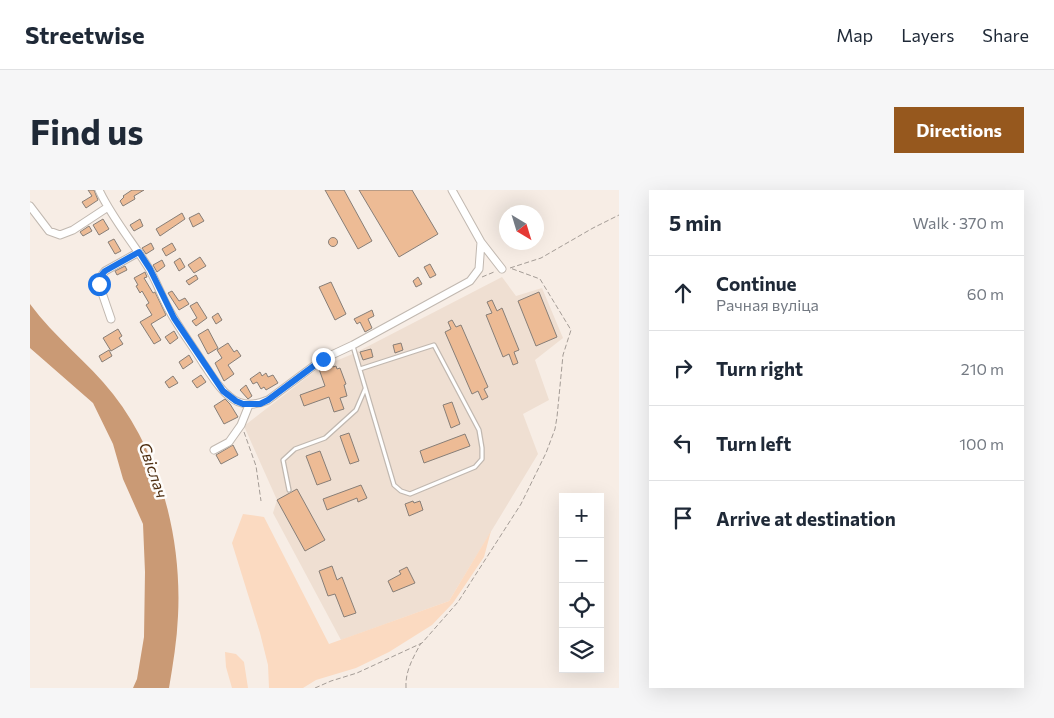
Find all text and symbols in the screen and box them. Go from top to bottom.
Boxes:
text: Streetwise [25,20,145,49]
text: Map [836,24,873,46]
text: Layers [901,24,954,46]
text: Share [982,24,1029,46]
button: Directions [894,107,1024,153]
text: Find us [30,109,144,152]
north arrow [499,205,544,250]
text: 5 min [669,210,722,235]
text: Walk · 370 m [913,213,1004,232]
text: Continue [716,272,796,295]
route start [88,273,111,296]
icon: ahead [669,279,697,307]
text: 60 m [967,284,1004,303]
text: Рачная вуліца [716,295,819,314]
route end [312,348,335,371]
icon: right [669,354,697,382]
text: Turn right [716,357,803,380]
text: 210 m [961,359,1004,378]
icon: left [669,429,697,457]
text: Turn left [716,432,791,455]
text: 100 m [959,434,1004,453]
water label: Свіслач [136,440,173,501]
map controls [559,493,604,673]
button: + [559,493,604,538]
icon: arrive [669,504,697,532]
text: Arrive at destination [716,507,896,530]
button: − [559,538,604,583]
button: locate [559,583,604,628]
button: layers [559,628,604,673]

